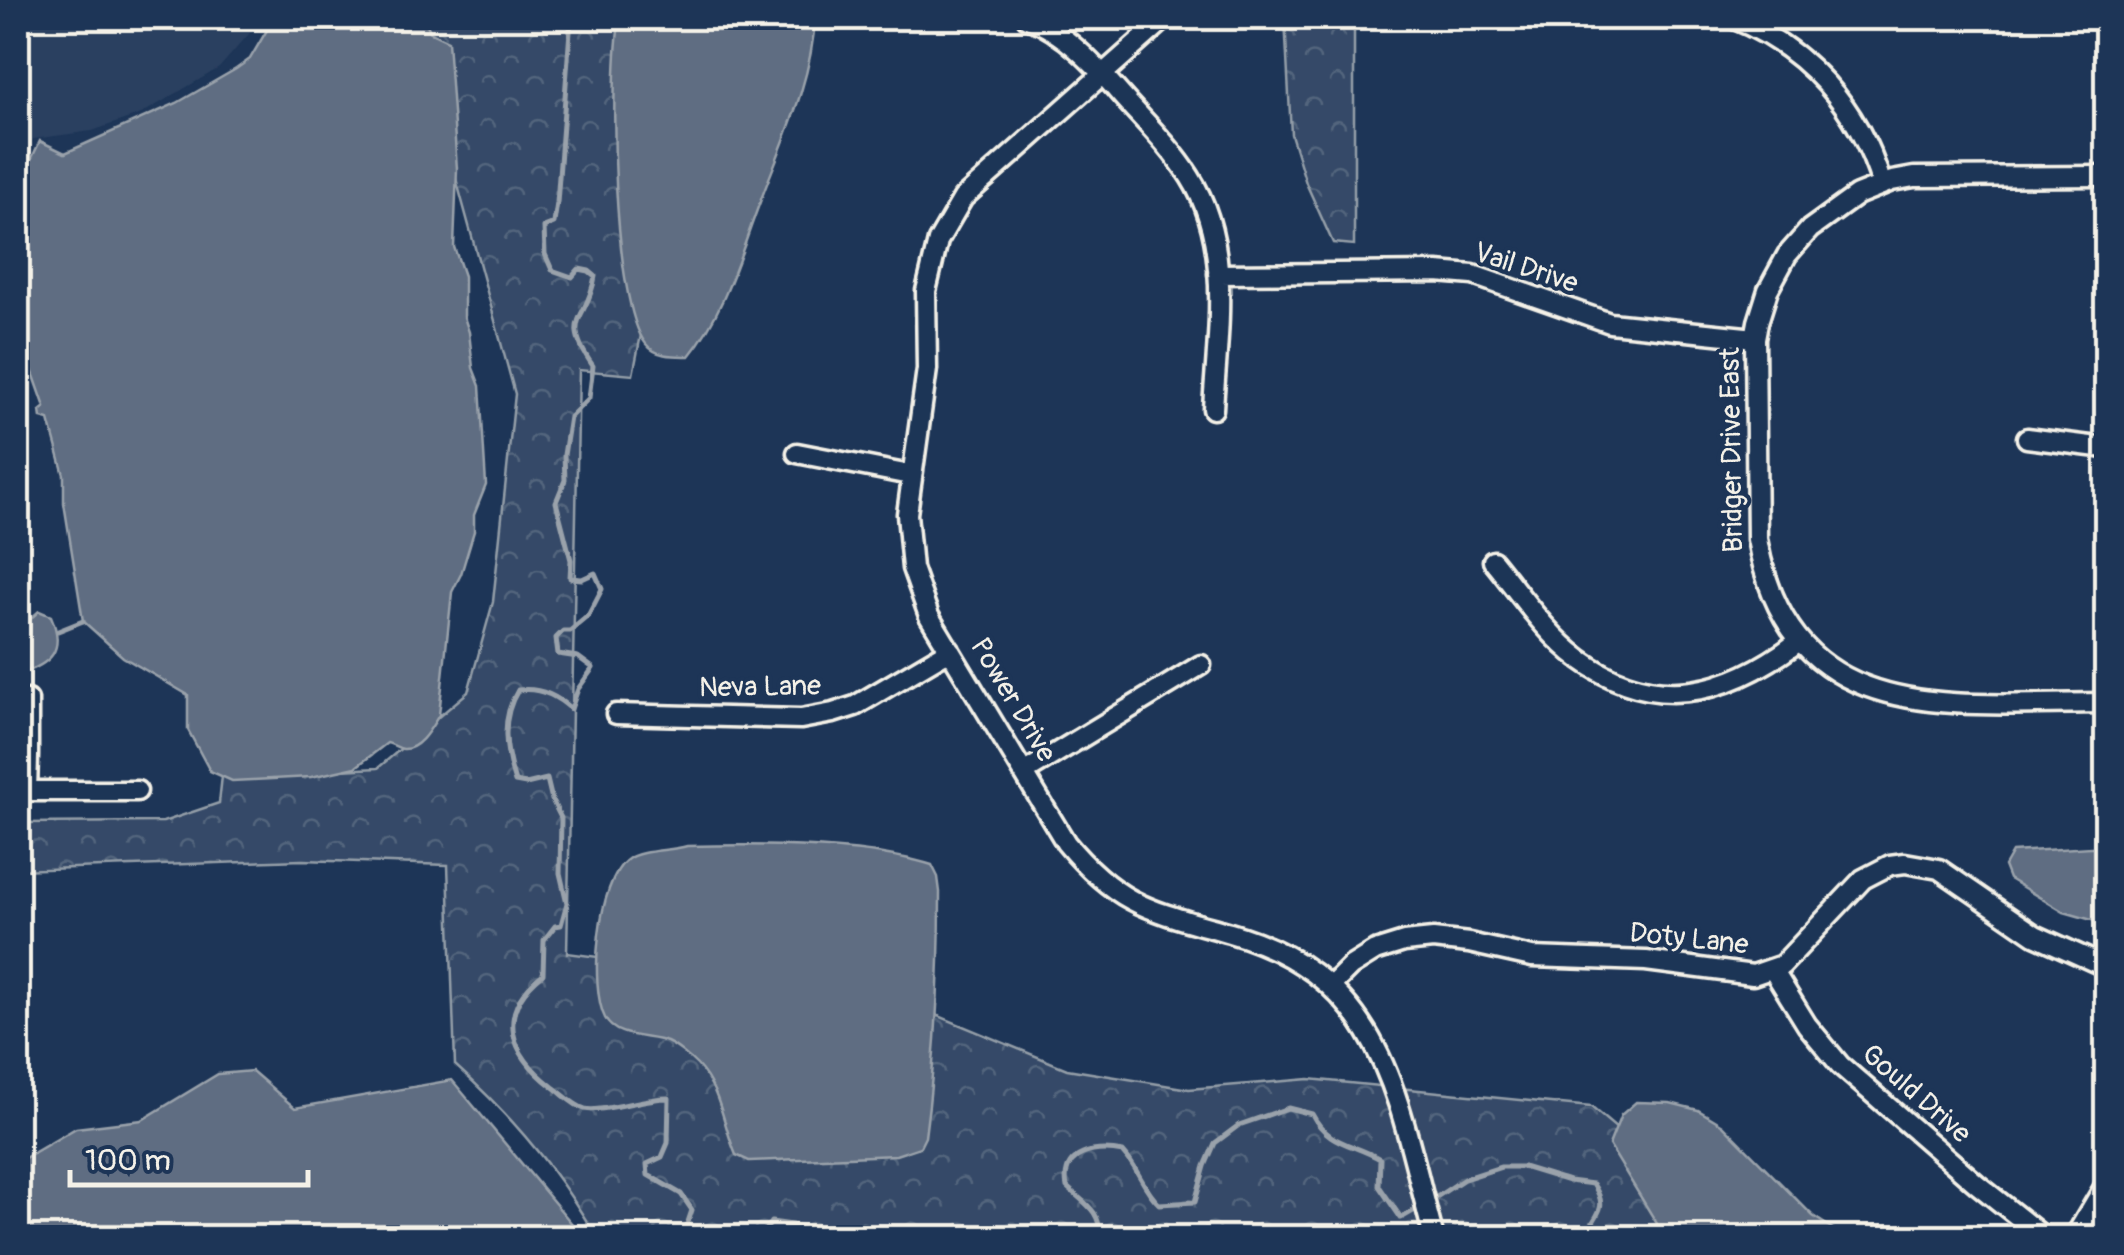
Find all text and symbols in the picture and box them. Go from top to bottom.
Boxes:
street label: Vail Drive [1470,235,1583,301]
street label: Bridger Drive East [1713,346,1751,553]
street label: Power Drive [962,632,1064,769]
street label: Neva Lane [699,668,822,706]
street label: Doty Lane [1628,915,1750,963]
street label: Gould Drive [1854,1037,1978,1151]
scale bar [70,1125,308,1187]
text: 100 m [85,1142,171,1179]

